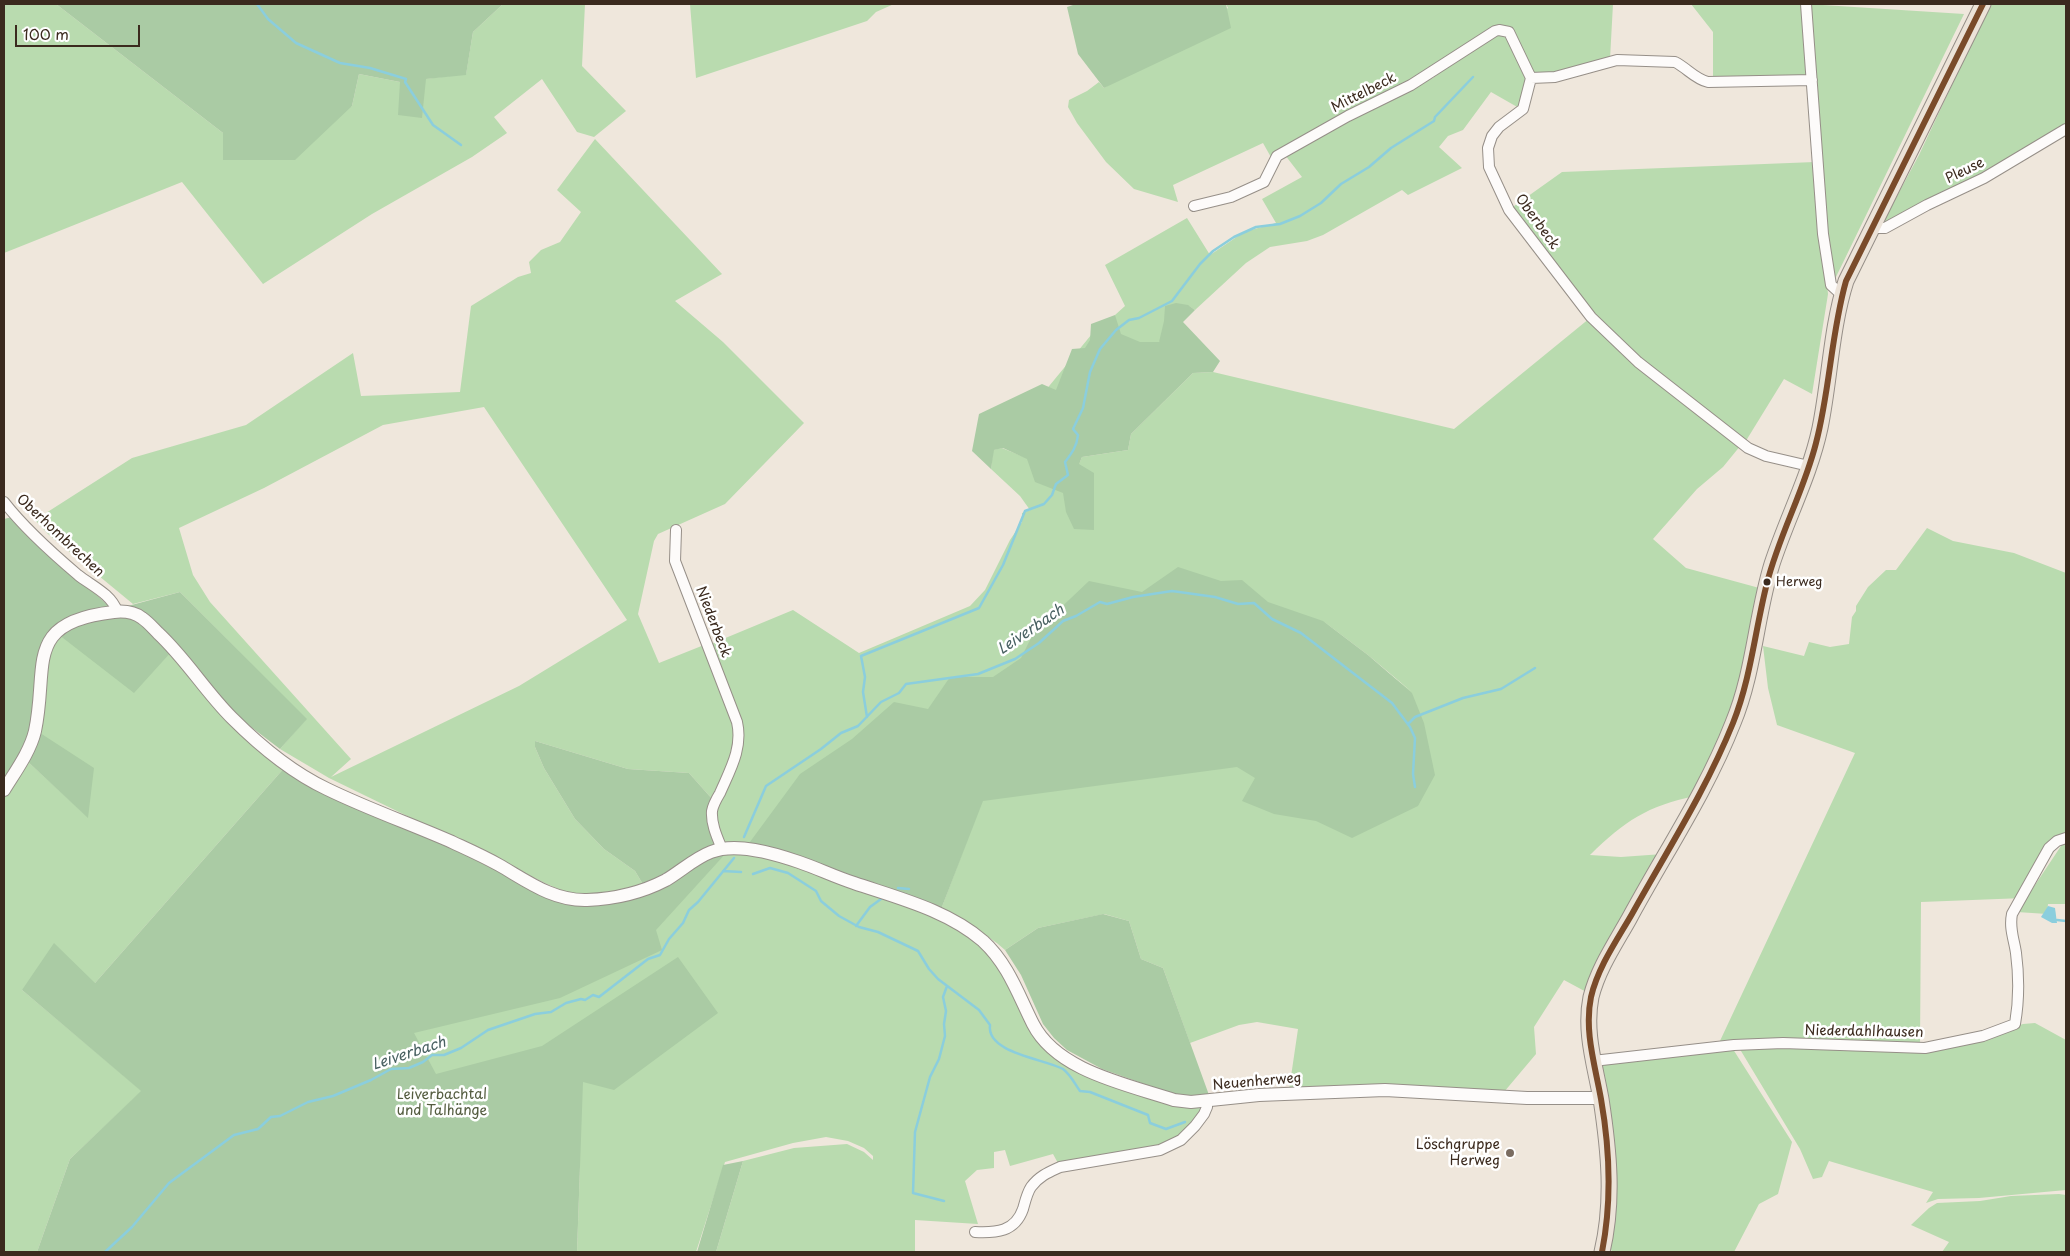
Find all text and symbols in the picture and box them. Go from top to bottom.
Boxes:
scale bar [18,15,142,47]
text: 100 m [23,22,69,45]
street label: Mittelbeck [1329,70,1399,116]
street label: Pleuse [1943,154,1987,188]
street label: Oberbeck [1511,191,1563,253]
street label: Oberhombrechen [13,491,107,581]
place label: Herweg [1776,574,1823,590]
marker: Herweg [1762,577,1772,587]
street label: Niederbeck [692,584,734,660]
water label: Leiverbach [994,601,1068,659]
street label: Niederdahlhausen [1804,1023,1924,1041]
water label: Leiverbach [370,1034,448,1074]
street label: Neuenherweg [1212,1070,1302,1094]
park label: Leiverbachtal und Talhänge [397,1087,487,1120]
place label: Löschgruppe Herweg [1416,1137,1500,1170]
marker: Löschgruppe Herweg [1504,1147,1516,1159]

